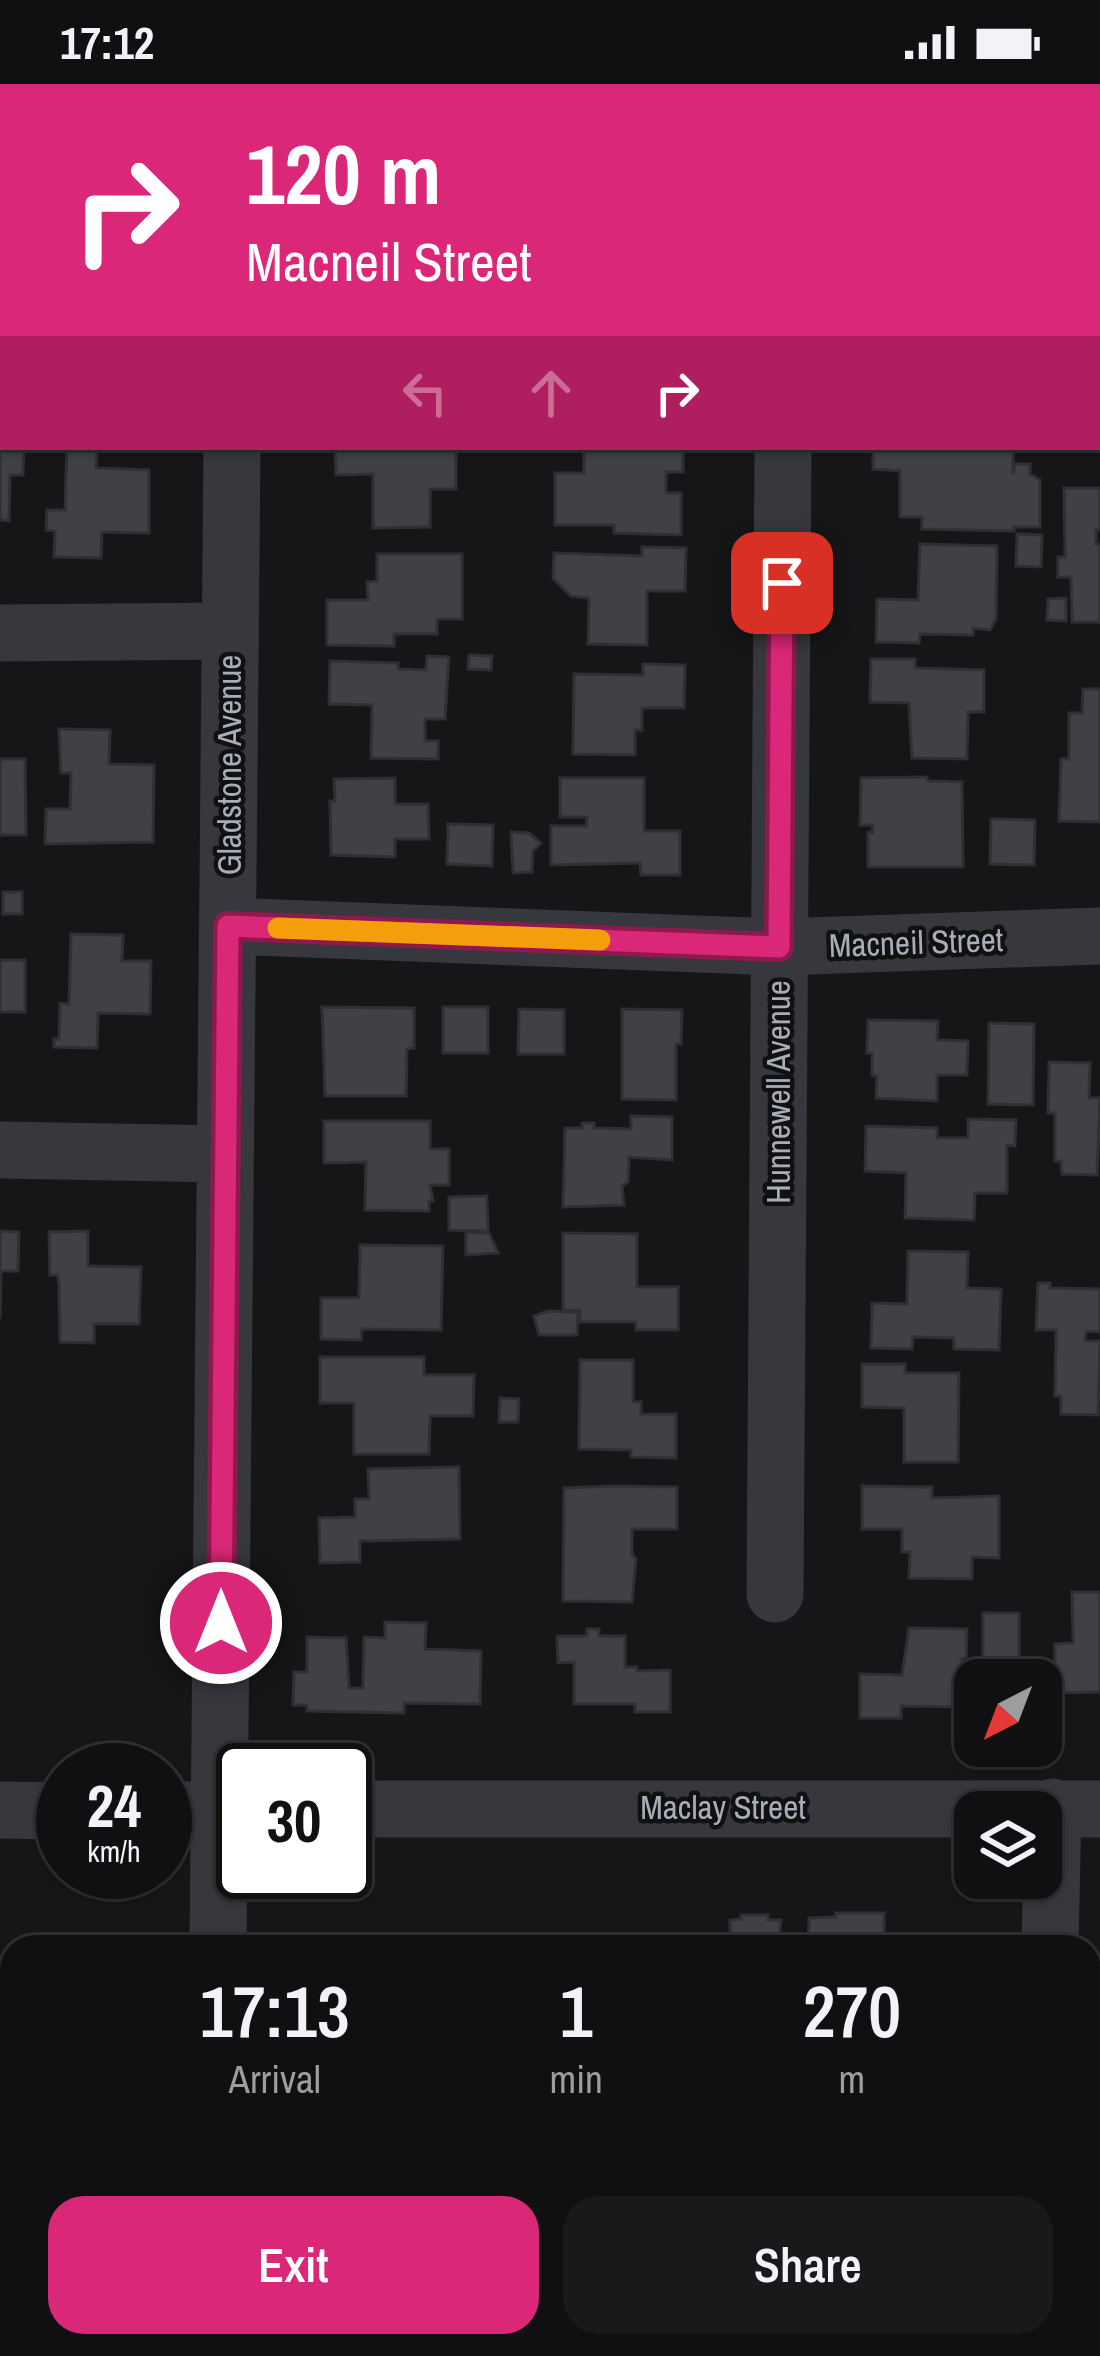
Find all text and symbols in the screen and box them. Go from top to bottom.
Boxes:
text: 17:12 [60,12,154,73]
text: 120 m [246,117,441,230]
icon: right [48,132,204,288]
text: Macneil Street [246,225,532,298]
icon: left [392,360,458,426]
icon: ahead [518,360,584,426]
icon: right [644,360,710,426]
pin [731,532,833,634]
icon: arrive [749,550,815,616]
street label: Gladstone Avenue [207,655,251,875]
street label: Macneil Street [828,917,1004,967]
street label: Hunnewell Avenue [756,980,800,1204]
position arrow [158,1560,284,1686]
north arrow [954,1659,1062,1767]
map controls [954,1659,1062,1899]
speed limit sign: 30 [216,1743,372,1899]
text: 24 [87,1765,141,1846]
street label: Maclay Street [640,1785,806,1829]
button: layers [954,1791,1062,1899]
text: km/h [87,1831,141,1871]
text: 17:13 [200,1962,350,2059]
text: 1 [560,1962,593,2059]
text: 270 [803,1962,901,2059]
text: Arrival [229,2053,321,2105]
text: min [550,2053,603,2105]
text: m [839,2053,865,2105]
button: Exit [48,2196,539,2334]
button: Share [563,2196,1053,2334]

